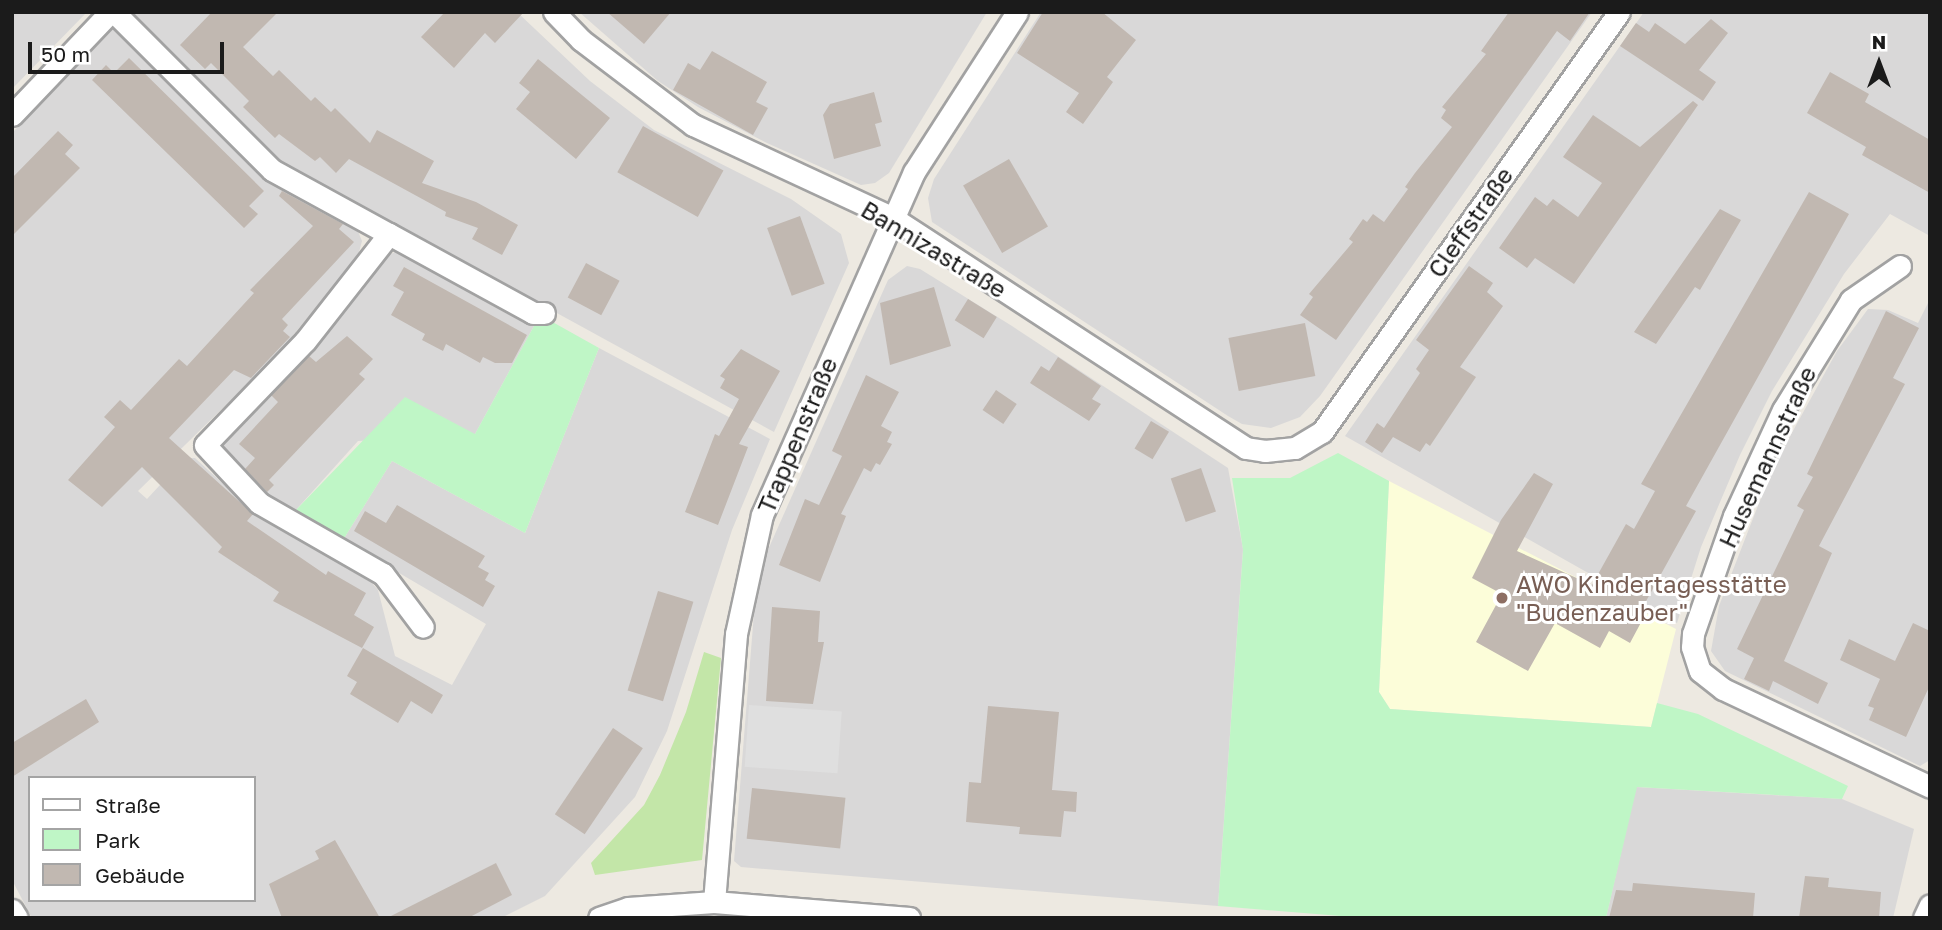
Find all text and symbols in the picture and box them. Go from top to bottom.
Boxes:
scale bar [32,28,228,72]
north arrow [1844,28,1914,98]
text: N [1872,30,1886,53]
text: 50 m [41,41,90,67]
street label: Cleffstraße [1421,161,1519,283]
street label: Bannizastraße [856,194,1012,304]
street label: Trappenstraße [751,353,843,517]
street label: Husemannstraße [1712,362,1822,552]
place label: AWO Kindertagesstätte "Budenzauber" [1516,570,1787,626]
marker: AWO Kindertagesstätte "Budenzauber" [1494,590,1510,606]
legend [28,776,256,902]
text: Straße [95,792,161,818]
text: Park [95,827,140,853]
text: Gebäude [95,862,185,888]

